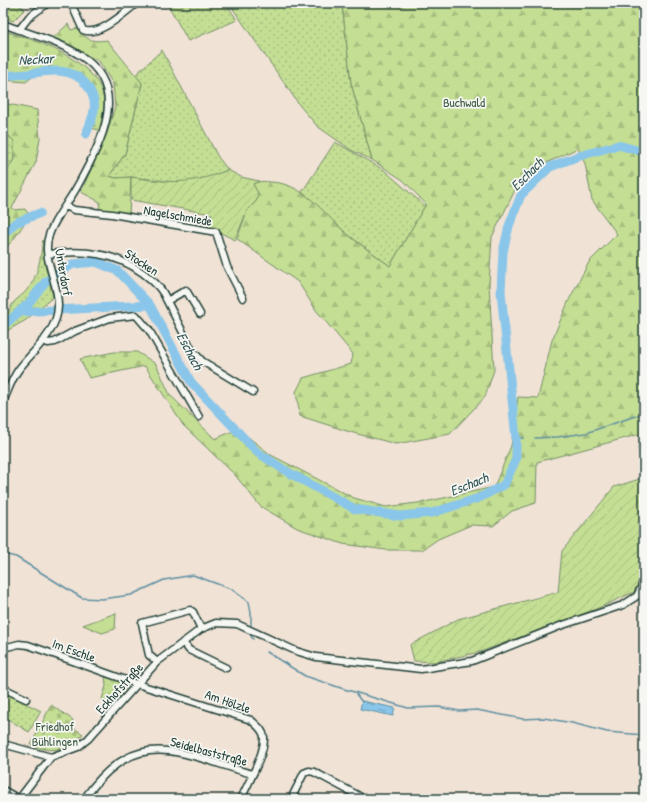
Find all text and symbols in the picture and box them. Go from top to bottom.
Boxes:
water label: Neckar [18,48,56,69]
park label: Buchwald [443,93,485,111]
water label: Eschach [506,152,548,194]
street label: Nagelschmiede [142,200,214,230]
street label: Stocken [122,244,163,280]
street label: Unterdorf [51,247,77,297]
water label: Eschach [173,329,209,374]
water label: Eschach [447,467,492,500]
street label: Im Eschle [50,634,98,666]
street label: Eckhofstraße [91,658,147,718]
street label: Am Hölzle [203,685,253,717]
park label: Friedhof Bühlingen [32,717,78,750]
street label: Seidelbaststraße [168,732,250,770]

